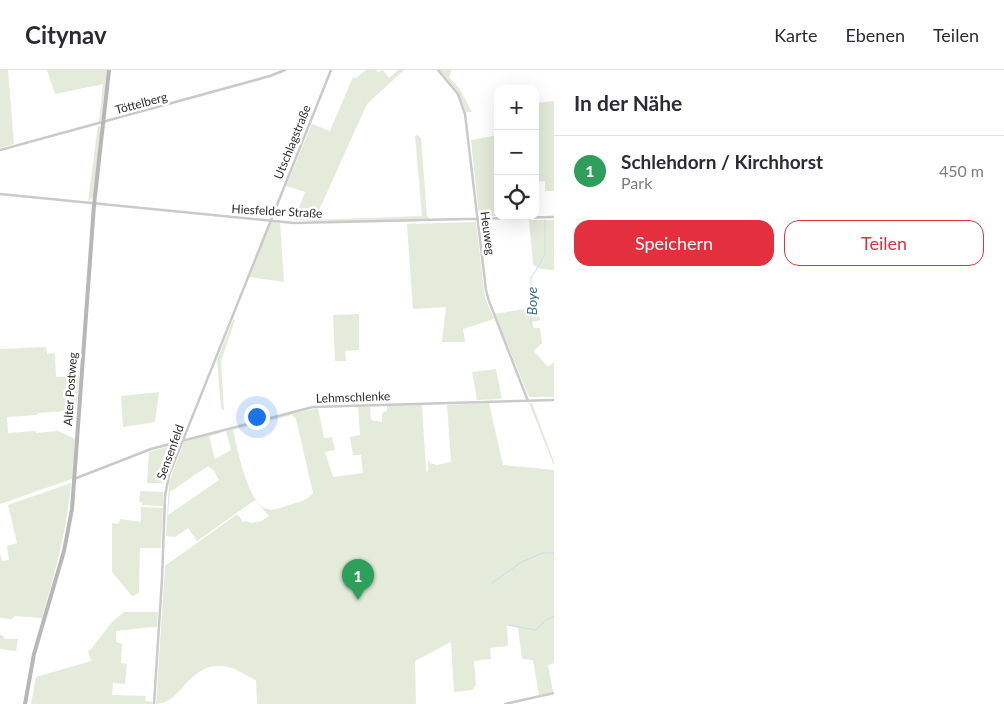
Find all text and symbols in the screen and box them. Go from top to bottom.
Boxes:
text: Citynav [25,20,107,49]
text: Karte [774,24,817,46]
text: Ebenen [845,24,905,46]
text: Teilen [933,24,979,46]
map controls [494,85,539,220]
button: + [494,85,539,130]
street label: Töttelberg [113,89,169,117]
text: In der Nähe [574,90,682,115]
street label: Utschlagstraße [270,103,314,181]
button: − [494,130,539,175]
text: Schlehdorn / Kirchhorst [621,150,823,173]
text: 1 [585,161,595,180]
text: 450 m [939,161,984,180]
text: Park [621,173,652,192]
button: locate [494,175,539,220]
street label: Hiesfelder Straße [231,201,323,221]
street label: Heuweg [478,210,498,256]
button: Speichern [574,220,774,266]
button: Teilen [784,220,984,266]
water label: Boye [523,286,540,315]
street label: Alter Postweg [60,352,80,426]
street label: Lehmschlenke [316,388,390,406]
your location [244,404,270,430]
street label: Sensenfeld [153,422,187,482]
pin: 1 [342,559,374,600]

